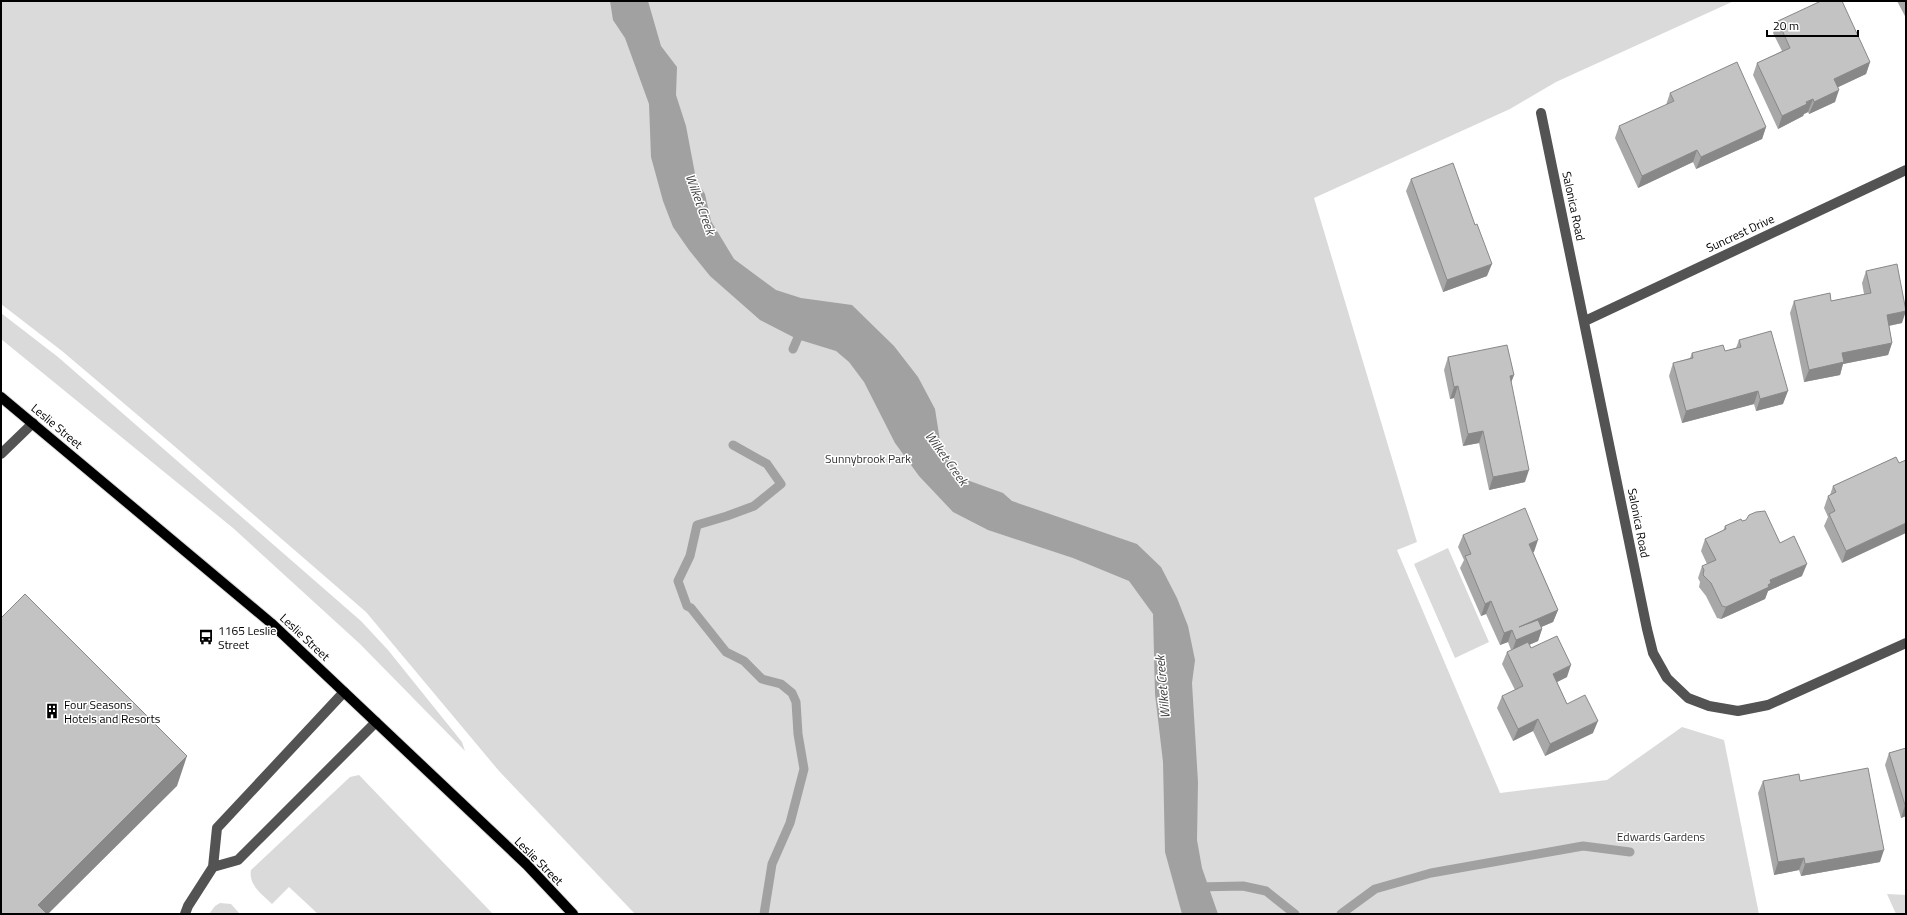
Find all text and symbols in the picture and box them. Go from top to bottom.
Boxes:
scale bar [1767,12,1858,38]
text: 20 m [1773,16,1799,35]
street label: Salonica Road [1557,170,1591,242]
water label: Wilket Creek [681,171,722,239]
street label: Suncrest Drive [1703,209,1777,257]
street label: Leslie Street [27,399,88,454]
water label: Wilket Creek [920,427,975,491]
park label: Sunnybrook Park [825,449,911,468]
street label: Salonica Road [1623,487,1655,559]
street label: Leslie Street [276,609,335,666]
place label: 1165 Leslie Street [218,621,276,654]
bus stop icon: 1165 Leslie Street [197,628,215,646]
water label: Wilket Creek [1149,652,1175,719]
place label: Four Seasons Hotels and Resorts [64,695,161,728]
building icon: Four Seasons Hotels and Resorts [43,702,61,720]
park label: Edwards Gardens [1617,827,1706,846]
street label: Leslie Street [510,832,568,890]

